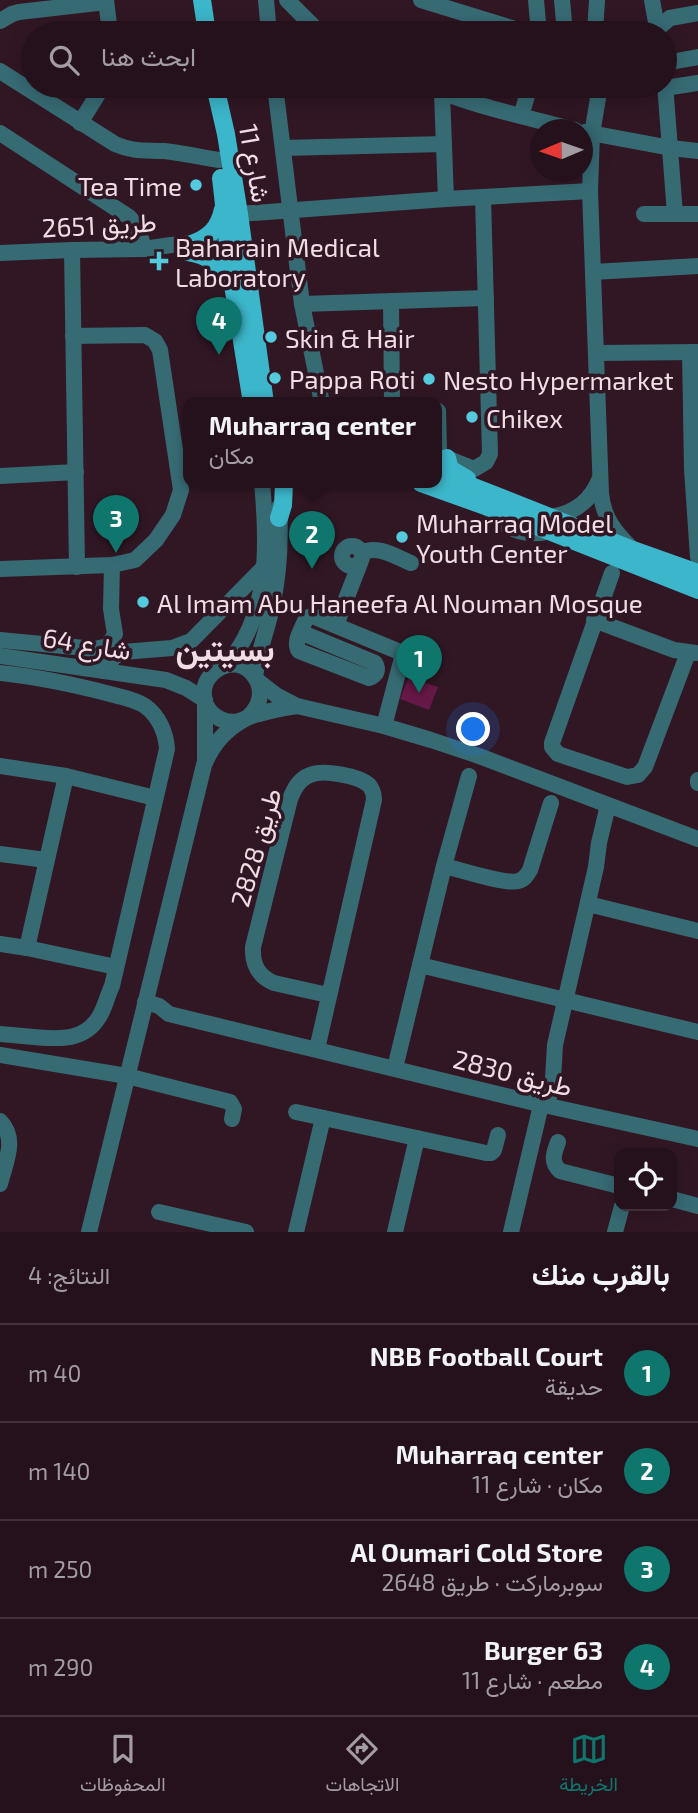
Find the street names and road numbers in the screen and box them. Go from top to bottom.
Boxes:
street label: شارع 11 [230,122,278,205]
street label: طريق 2651 [41,206,157,244]
street label: شارع 64 [40,621,133,669]
street label: طريق 2828 [223,784,289,910]
street label: طريق 2830 [450,1042,576,1104]

